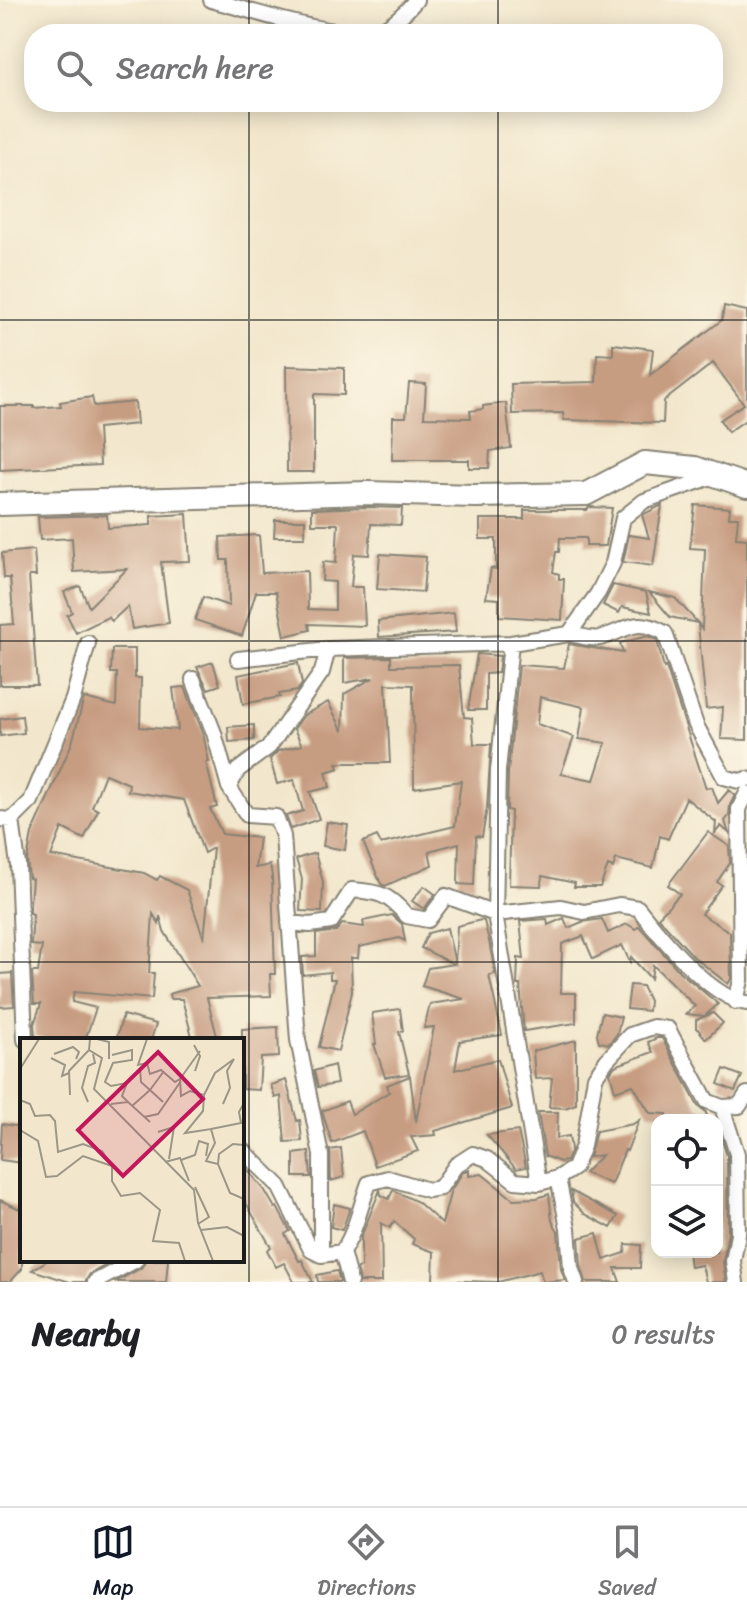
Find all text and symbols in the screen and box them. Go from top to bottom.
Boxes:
search box [24,24,723,112]
text: Search here [116,41,274,95]
icon: search [52,46,96,90]
inset map [20,1038,244,1262]
map controls [651,1114,723,1258]
button: locate [651,1114,723,1186]
button: layers [651,1186,723,1258]
text: Nearby [32,1304,140,1364]
text: 0 results [611,1311,715,1357]
tab: Map [91,1520,135,1607]
tab: Directions [317,1520,416,1607]
tab: Saved [598,1520,656,1607]

